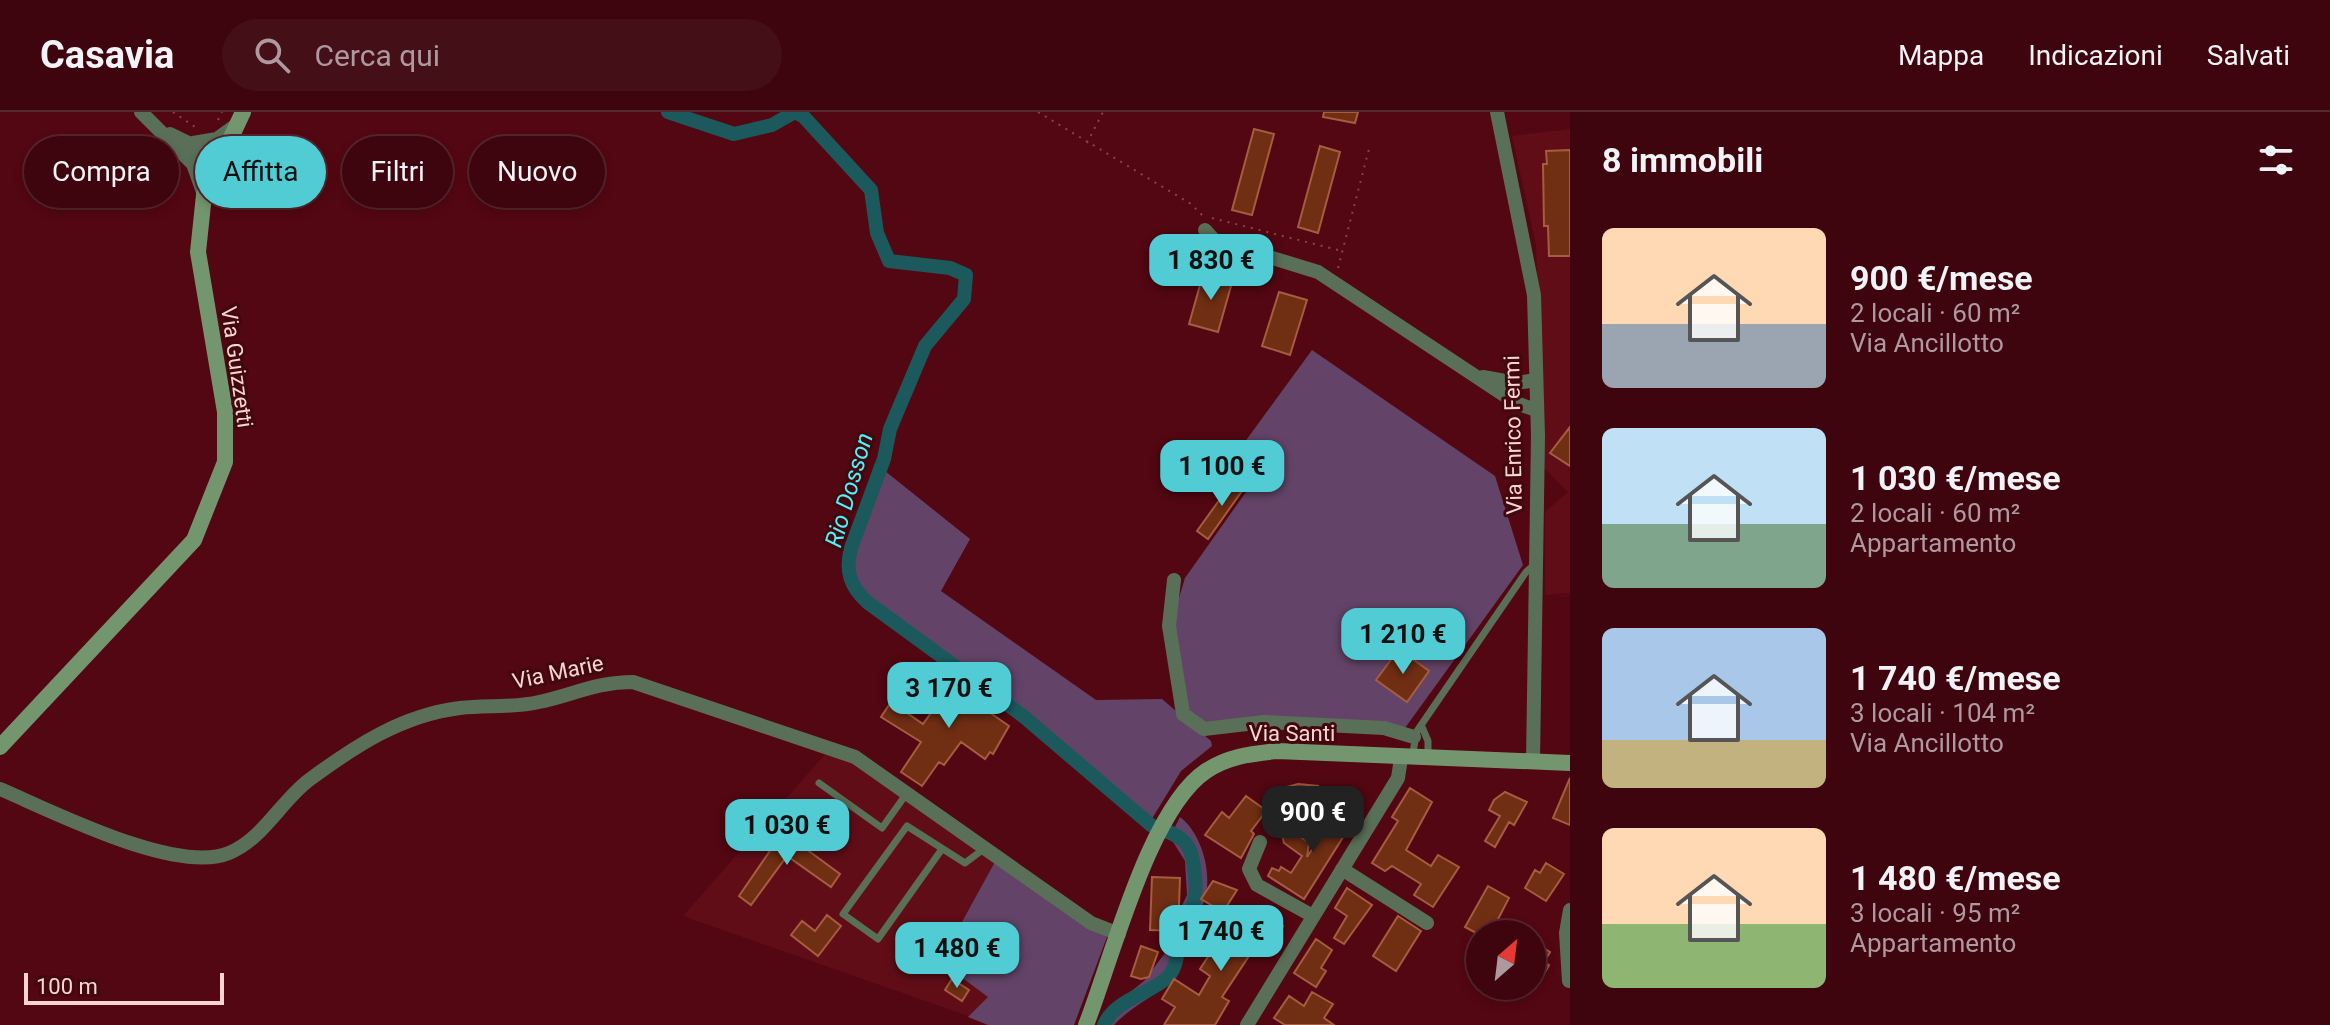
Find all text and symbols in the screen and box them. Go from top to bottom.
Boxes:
search box [222,19,782,91]
text: Casavia [40,33,174,77]
icon: search [250,33,294,77]
text: Cerca qui [314,38,440,73]
text: Mappa [1898,39,1984,72]
text: Indicazioni [2028,39,2163,72]
text: Salvati [2207,39,2290,72]
chip: Compra [24,136,179,208]
chip: Affitta [195,136,326,208]
chip: Filtri [342,136,453,208]
chip: Nuovo [469,136,605,208]
icon: filters [2254,138,2298,182]
text: 8 immobili [1602,140,1763,180]
pin: 1 830 € [1137,234,1285,302]
text: 1 830 € [1167,245,1255,275]
text: 900 €/mese [1850,258,2033,298]
icon: home [1666,260,1762,356]
text: 2 locali · 60 m² [1850,298,2020,328]
street label: Via Guizzetti [216,305,258,429]
text: Via Ancillotto [1850,328,2004,358]
street label: Via Enrico Fermi [1499,355,1527,515]
water label: Rio Dosson [819,429,879,551]
pin: 1 100 € [1148,440,1296,508]
text: 1 100 € [1178,451,1266,481]
text: 1 030 €/mese [1850,458,2061,498]
icon: home [1666,460,1762,556]
text: 2 locali · 60 m² [1850,498,2020,528]
text: Appartamento [1850,528,2016,558]
pin: 1 210 € [1329,608,1477,676]
text: 1 210 € [1359,619,1447,649]
street label: Via Marie [510,650,606,694]
text: 1 740 €/mese [1850,658,2061,698]
icon: home [1666,660,1762,756]
pin: 3 170 € [875,662,1023,730]
text: 3 170 € [905,673,993,703]
text: 3 locali · 104 m² [1850,698,2035,728]
street label: Via Santi [1249,721,1335,746]
text: Via Ancillotto [1850,728,2004,758]
pin: 900 € [1257,786,1369,854]
text: 900 € [1280,797,1346,827]
pin: 1 030 € [713,799,861,867]
text: 1 030 € [743,810,831,840]
text: 1 480 €/mese [1850,858,2061,898]
icon: home [1666,860,1762,956]
text: 3 locali · 95 m² [1850,898,2020,928]
pin: 1 740 € [1147,905,1295,973]
text: 1 740 € [1177,916,1265,946]
north arrow [1466,920,1546,1000]
map controls [1466,920,1546,1000]
pin: 1 480 € [883,922,1031,990]
text: Appartamento [1850,928,2016,958]
text: 1 480 € [913,933,1001,963]
scale bar [24,969,224,1005]
text: 100 m [36,974,98,999]

